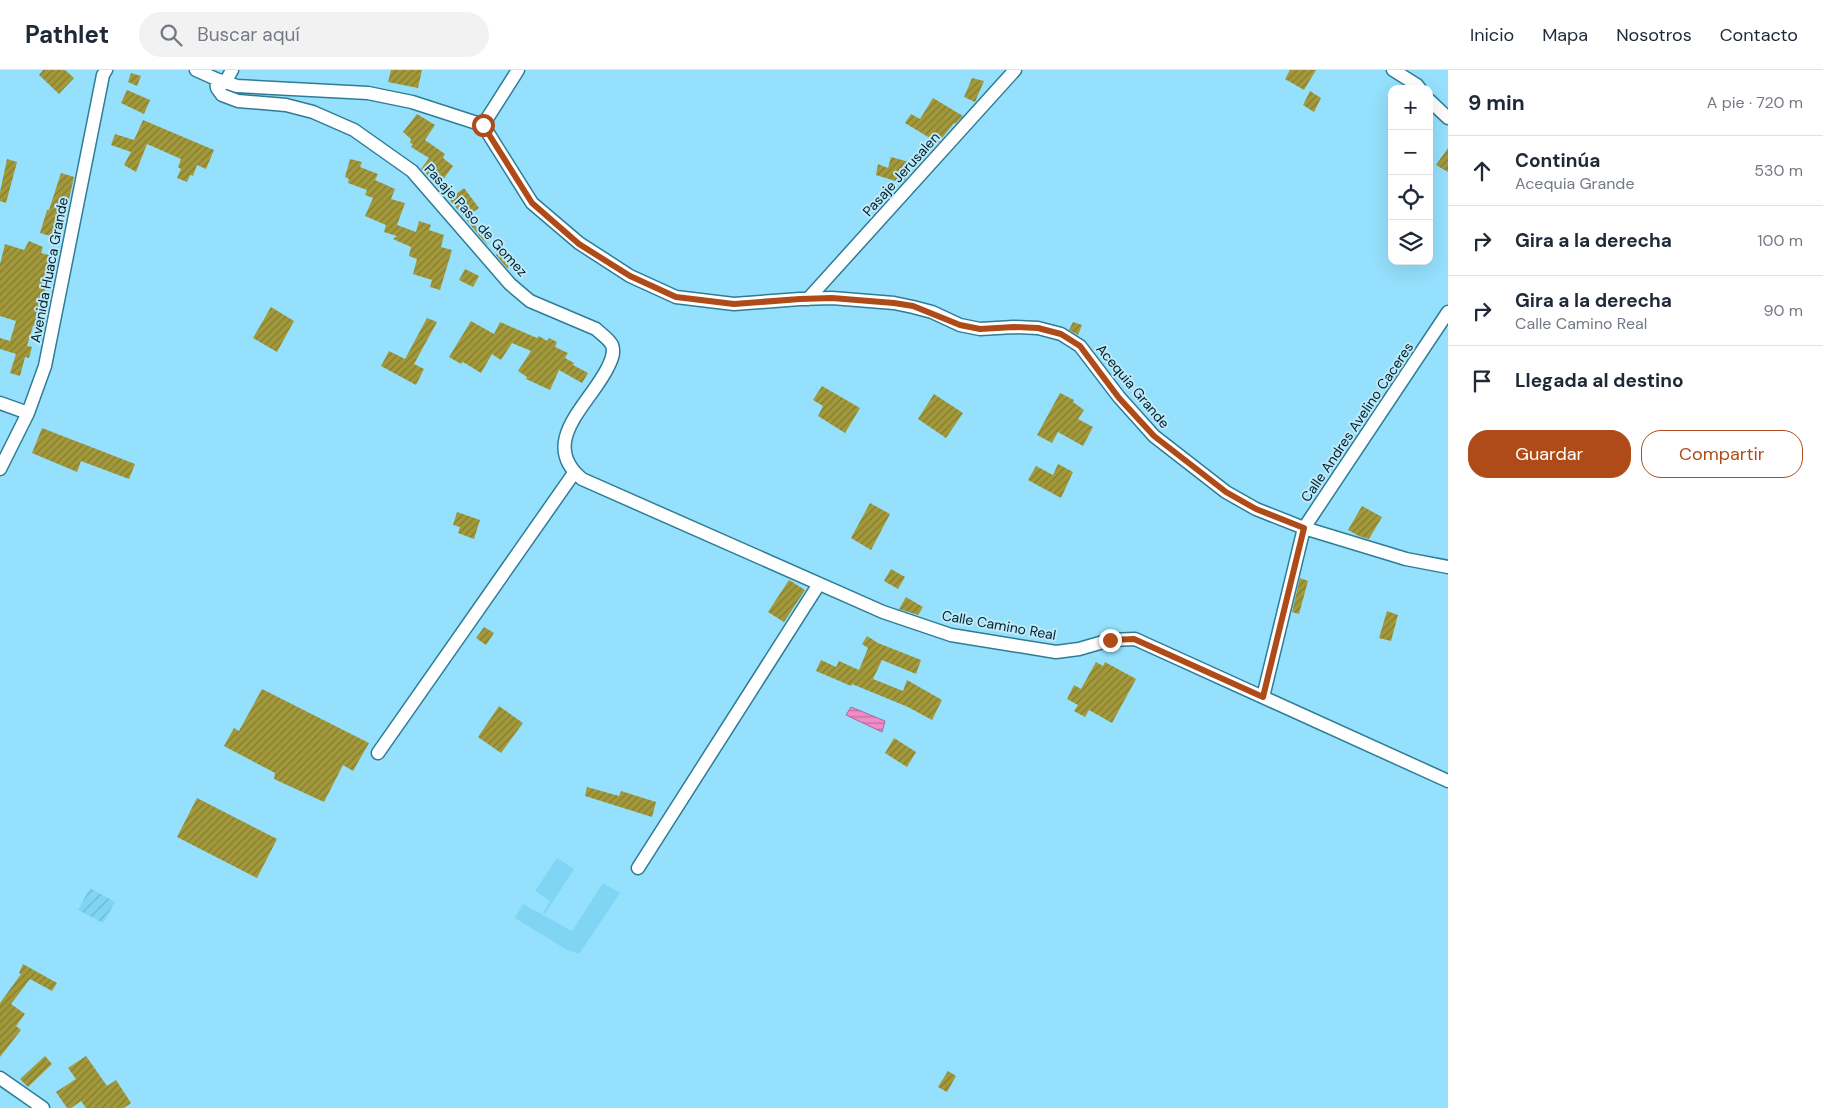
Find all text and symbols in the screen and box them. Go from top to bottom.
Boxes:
search box [139,12,489,57]
text: Pathlet [25,19,109,50]
icon: search [157,21,185,49]
text: Buscar aquí [197,22,300,47]
text: Inicio [1470,23,1514,47]
text: Mapa [1542,23,1588,47]
text: Nosotros [1616,23,1692,47]
text: Contacto [1720,23,1798,47]
map controls [1388,85,1433,265]
button: + [1388,85,1433,130]
text: 9 min [1468,89,1525,117]
text: A pie · 720 m [1707,92,1803,113]
route start [472,114,495,137]
street label: Pasaje Jerusalen [858,128,944,220]
button: − [1388,130,1433,175]
text: Continúa [1515,148,1600,173]
icon: ahead [1468,157,1496,185]
street label: Pasaje Paso de Gomez [421,160,531,280]
text: 530 m [1754,160,1803,181]
text: Acequia Grande [1515,173,1635,194]
button: locate [1388,175,1433,220]
street label: Avenida Huaca Grande [26,196,72,344]
button: layers [1388,220,1433,265]
icon: right [1468,227,1496,255]
text: Gira a la derecha [1515,228,1672,253]
text: 100 m [1758,230,1803,251]
text: Gira a la derecha [1515,288,1672,313]
icon: right [1468,297,1496,325]
text: 90 m [1763,300,1803,321]
text: Calle Camino Real [1515,313,1647,334]
street label: Calle Andres Avelino Caceres [1297,339,1417,505]
street label: Acequia Grande [1092,340,1174,432]
icon: arrive [1468,367,1496,395]
text: Llegada al destino [1515,368,1684,393]
button: Guardar [1468,430,1631,478]
button: Compartir [1641,430,1803,478]
street label: Calle Camino Real [940,606,1058,644]
route end [1099,629,1122,652]

